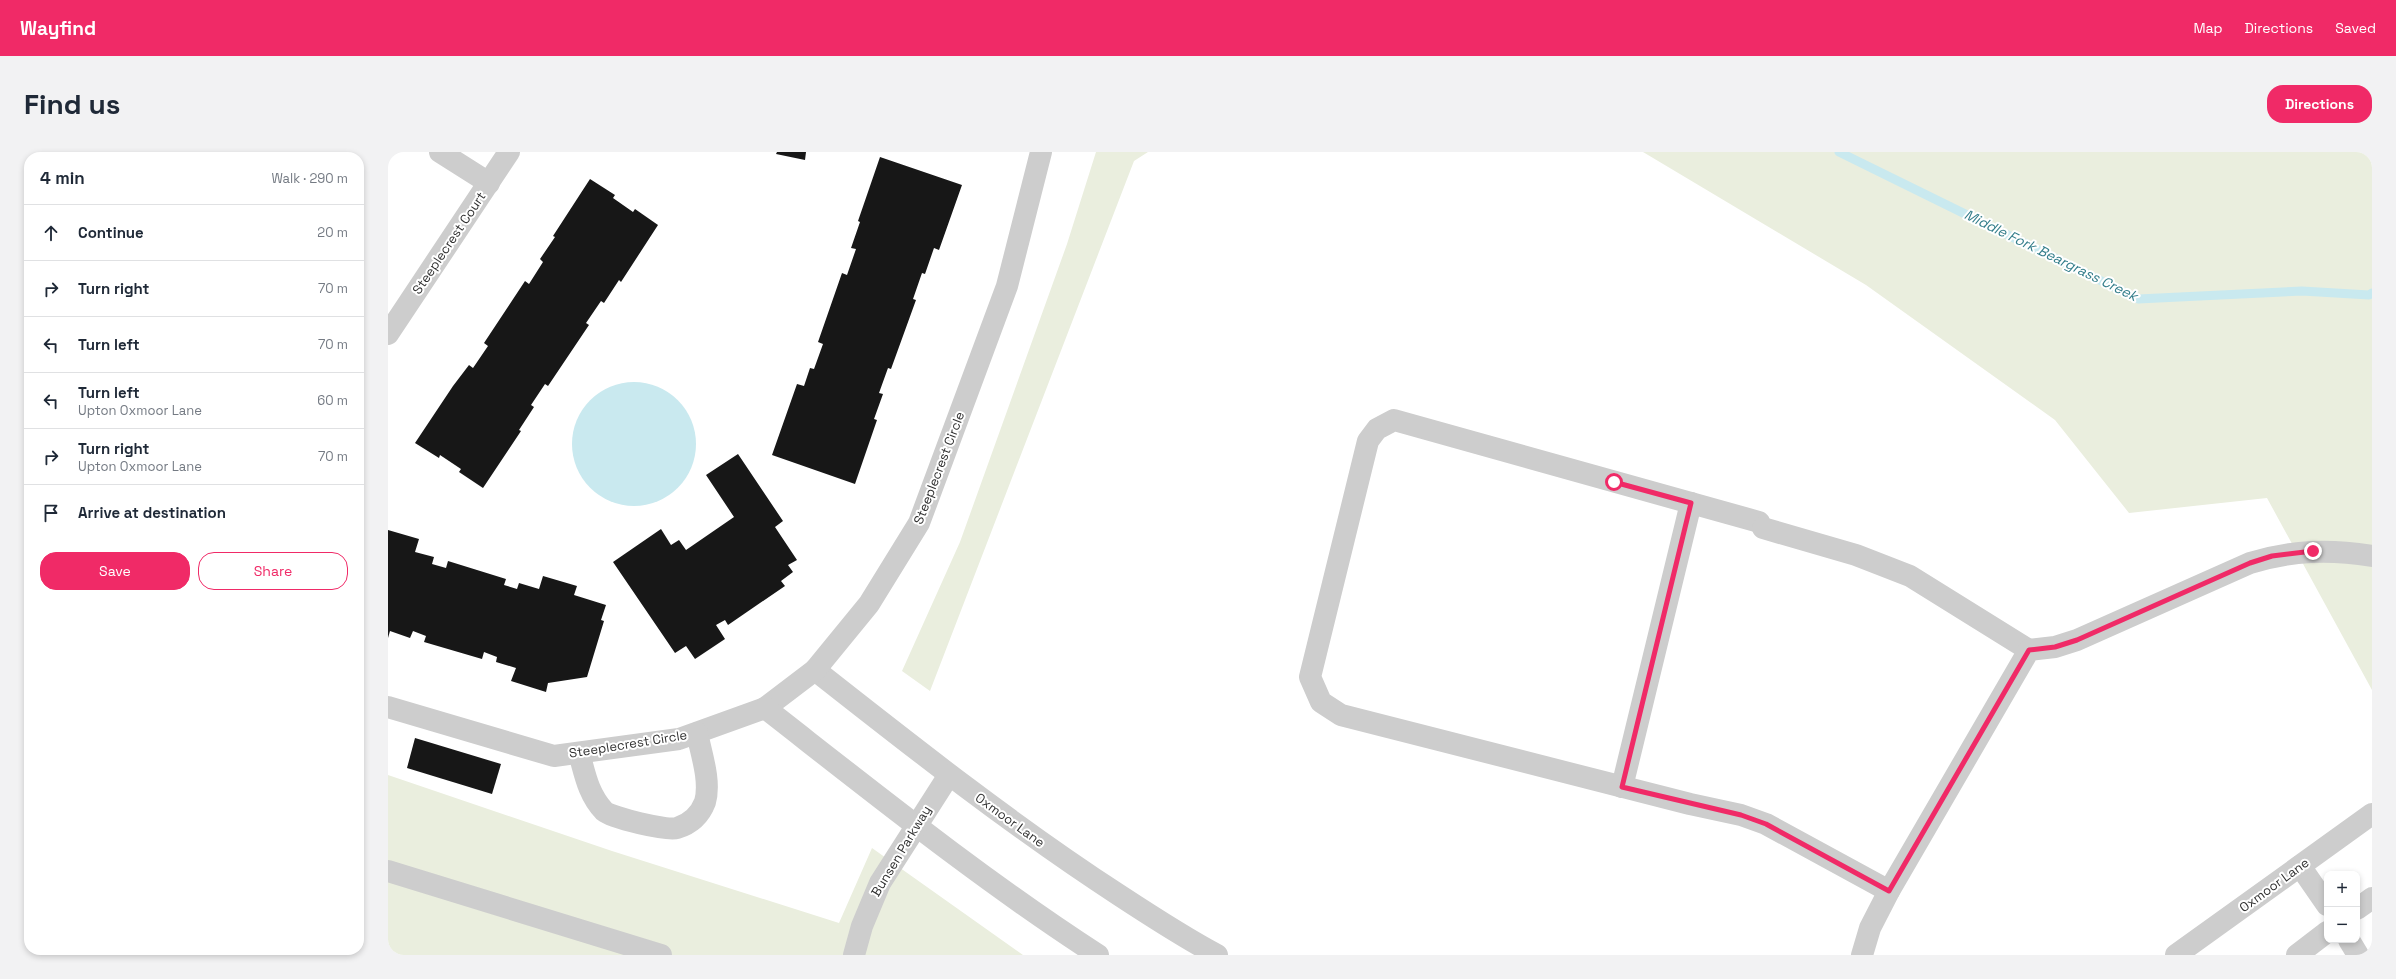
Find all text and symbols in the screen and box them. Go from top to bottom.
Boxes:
text: Wayfind [20,16,96,41]
text: Map [2193,19,2223,37]
text: Directions [2245,19,2313,37]
text: Saved [2335,19,2376,37]
button: Directions [2267,85,2372,123]
text: Find us [24,86,121,122]
text: 4 min [40,167,85,189]
text: Walk · 290 m [271,170,348,187]
street label: Steeplecrest Court [408,189,490,297]
water label: Middle Fork Beargrass Creek [1961,205,2142,305]
icon: ahead [40,222,62,244]
text: Continue [78,223,144,242]
text: 20 m [317,224,348,241]
icon: right [40,278,62,300]
text: Turn right [78,279,149,298]
text: 70 m [318,280,348,297]
icon: left [40,334,62,356]
text: Turn left [78,335,140,354]
text: 70 m [318,336,348,353]
text: Turn left [78,383,140,402]
icon: left [40,390,62,412]
text: 60 m [317,392,348,409]
text: Upton Oxmoor Lane [78,402,202,419]
street label: Steeplecrest Circle [910,409,968,527]
text: Turn right [78,439,149,458]
icon: right [40,446,62,468]
text: 70 m [318,448,348,465]
text: Upton Oxmoor Lane [78,458,202,475]
route start [1605,473,1623,491]
icon: arrive [40,502,62,524]
text: Arrive at destination [78,503,226,522]
route end [2304,542,2322,560]
button: Save [40,552,190,590]
button: Share [198,552,348,590]
street label: Steeplecrest Circle [568,726,688,762]
street label: Oxmoor Lane [972,789,1048,851]
street label: Bunsen Parkway [867,802,935,900]
street label: Oxmoor Lane [2236,854,2312,916]
map controls [2324,871,2360,943]
button: + [2324,871,2360,907]
button: − [2324,907,2360,943]

